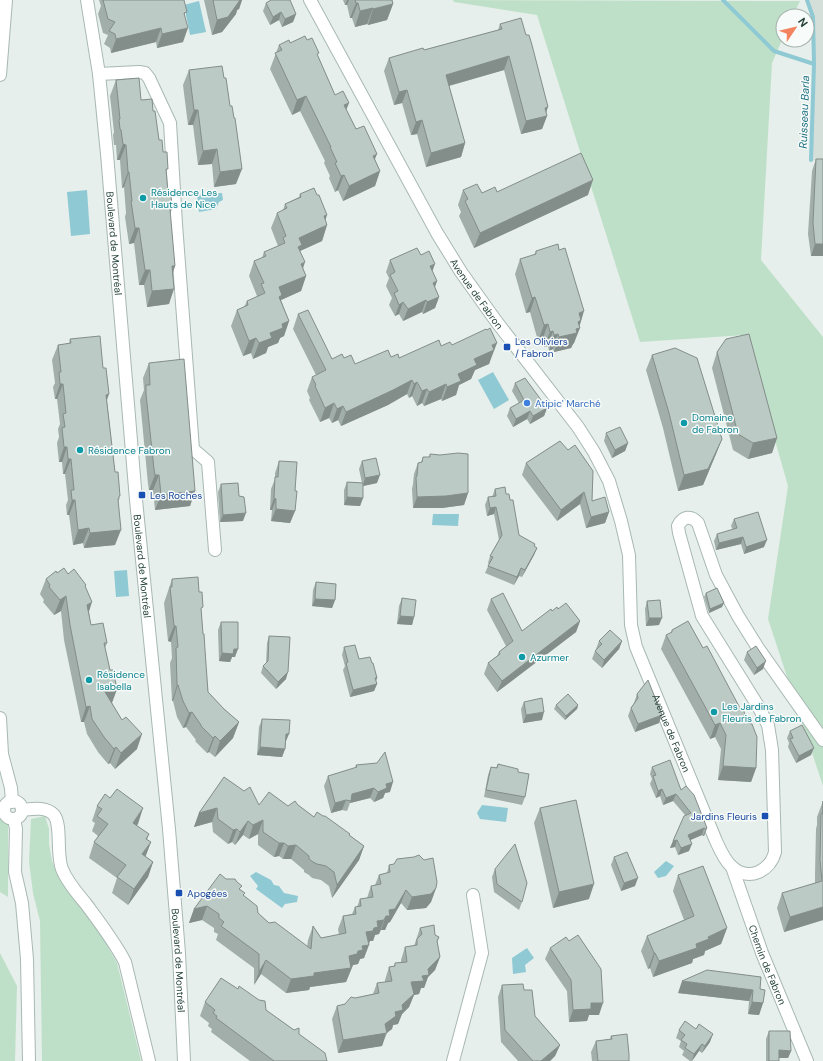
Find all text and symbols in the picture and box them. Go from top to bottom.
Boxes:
north arrow [775,8,815,48]
text: N [795,15,811,30]
water label: Ruisseau Barla [796,75,812,149]
place label: Résidence Les Hauts de Nice [151,186,217,211]
street label: Boulevard de Montréal [104,191,125,296]
marker: Résidence Les Hauts de Nice [138,193,148,203]
street label: Avenue de Fabron [448,256,506,332]
place label: Les Oliviers / Fabron [515,335,568,360]
marker: Les Oliviers / Fabron [502,342,512,352]
place label: Atipic' Marché [535,397,601,410]
marker: Atipic' Marché [522,398,532,408]
place label: Domaine de Fabron [692,411,739,436]
marker: Domaine de Fabron [679,418,689,428]
place label: Résidence Fabron [88,444,171,457]
marker: Résidence Fabron [75,445,85,455]
place label: Les Roches [150,489,202,502]
marker: Les Roches [137,490,147,500]
street label: Boulevard de Montréal [131,514,154,618]
place label: Azurmer [530,651,569,664]
marker: Azurmer [517,652,527,662]
place label: Résidence Isabella [97,668,145,693]
marker: Résidence Isabella [84,675,94,685]
street label: Avenue de Fabron [650,692,693,774]
place label: Les Jardins Fleuris de Fabron [722,700,802,725]
marker: Les Jardins Fleuris de Fabron [709,707,719,717]
place label: Jardins Fleuris [691,810,757,823]
marker: Jardins Fleuris [760,811,770,821]
place label: Apogées [187,887,227,900]
marker: Apogées [174,888,184,898]
street label: Boulevard de Montréal [169,908,188,1013]
street label: Chemin de Fabron [746,923,789,1007]

